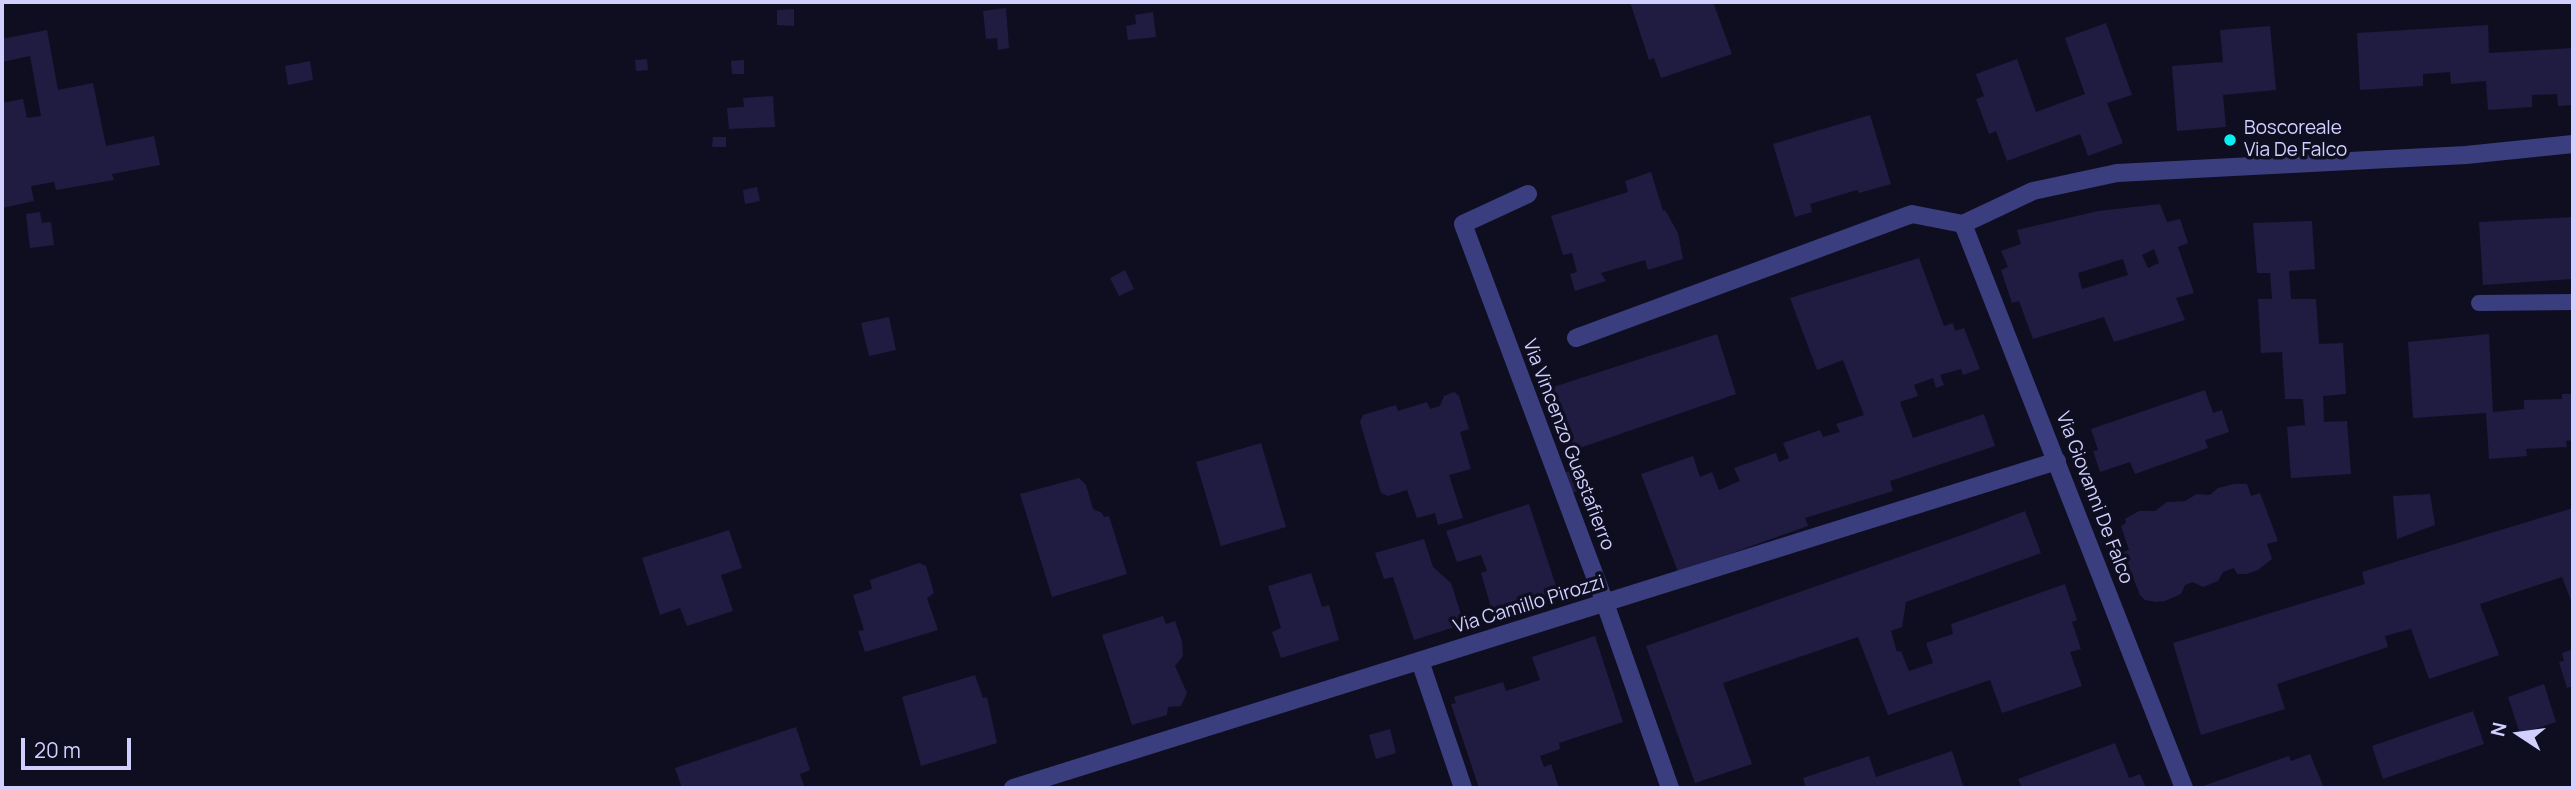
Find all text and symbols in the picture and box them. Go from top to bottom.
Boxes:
place label: Boscoreale Via De Falco [2244,118,2347,162]
marker: Boscoreale Via De Falco [2222,132,2238,148]
street label: Via Vincenzo Guastafierro [1517,336,1619,554]
street label: Via Giovanni De Falco [2051,409,2137,587]
street label: Via Camillo Pirozzi [1451,571,1607,639]
north arrow [2484,699,2554,769]
text: N [2484,720,2513,739]
scale bar [24,724,135,768]
text: 20 m [34,736,81,764]

